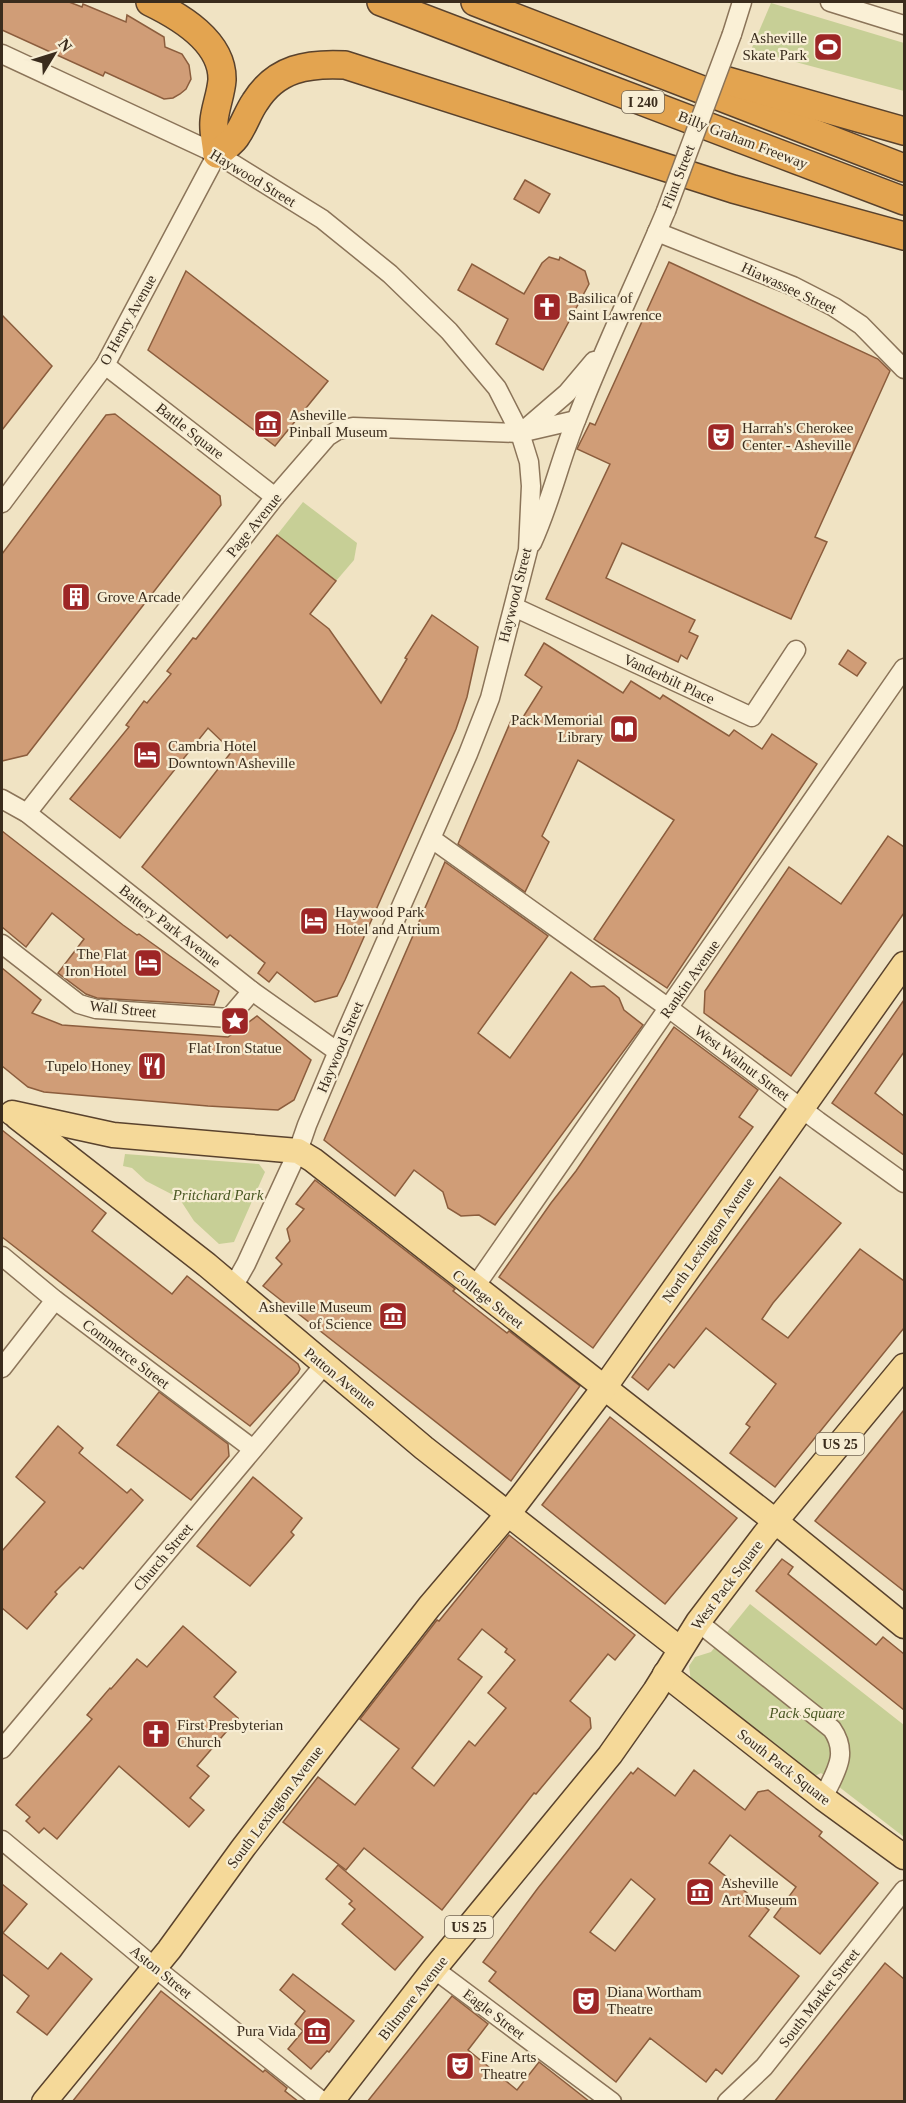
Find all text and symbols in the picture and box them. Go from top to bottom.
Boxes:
north arrow [24,24,84,84]
place label: Asheville Skate Park [742,30,807,63]
sports icon: Asheville Skate Park [812,31,844,63]
text: N [55,35,76,55]
road number: I 240 [622,91,664,113]
street label: Billy Graham Freeway [676,108,810,172]
street label: Flint Street [659,142,698,211]
street label: Haywood Street [207,146,299,210]
street label: Hiawassee Street [739,259,840,317]
street label: O Henry Avenue [97,272,160,368]
place label: Basilica of Saint Lawrence [568,290,662,323]
church icon: Basilica of Saint Lawrence [531,291,563,323]
street label: Battle Square [153,400,227,463]
place label: Asheville Pinball Museum [289,407,388,440]
museum icon: Asheville Pinball Museum [252,408,284,440]
place label: Harrah's Cherokee Center - Asheville [742,420,854,453]
theatre icon: Harrah's Cherokee Center - Asheville [705,421,737,453]
street label: Page Avenue [223,490,285,560]
street label: Haywood Street [495,545,535,644]
building icon: Grove Arcade [60,581,92,613]
place label: Grove Arcade [97,589,181,605]
street label: Vanderbilt Place [621,651,717,707]
place label: Pack Memorial Library [511,712,603,745]
library icon: Pack Memorial Library [608,713,640,745]
place label: Cambria Hotel Downtown Asheville [168,738,295,771]
hotel icon: Cambria Hotel Downtown Asheville [131,739,163,771]
street label: Battery Park Avenue [116,882,224,971]
place label: Haywood Park Hotel and Atrium [335,904,440,937]
hotel icon: Haywood Park Hotel and Atrium [298,905,330,937]
street label: Rankin Avenue [657,937,723,1021]
place label: The Flat Iron Hotel [65,946,128,979]
hotel icon: The Flat Iron Hotel [132,947,164,979]
street label: Wall Street [89,998,158,1021]
street label: Haywood Street [314,998,367,1095]
place icon: Flat Iron Statue [219,1005,251,1037]
street label: West Walnut Street [691,1022,793,1104]
place label: Flat Iron Statue [188,1040,282,1056]
restaurant icon: Tupelo Honey [136,1050,168,1082]
place label: Tupelo Honey [45,1058,131,1074]
street label: North Lexington Avenue [659,1174,757,1306]
park label: Pritchard Park [172,1187,264,1203]
street label: College Street [449,1266,527,1332]
place label: Asheville Museum of Science [258,1299,372,1332]
museum icon: Asheville Museum of Science [377,1300,409,1332]
street label: Commerce Street [79,1316,173,1392]
street label: Patton Avenue [301,1344,379,1412]
road number: US 25 [816,1433,864,1455]
street label: Church Street [130,1519,196,1594]
street label: West Pack Square [688,1537,766,1633]
park label: Pack Square [768,1705,845,1721]
place label: First Presbyterian Church [177,1717,284,1750]
church icon: First Presbyterian Church [140,1718,172,1750]
street label: South Pack Square [734,1726,834,1808]
street label: South Lexington Avenue [224,1742,326,1871]
place label: Asheville Art Museum [721,1875,798,1908]
museum icon: Asheville Art Museum [684,1876,716,1908]
road number: US 25 [445,1916,493,1938]
street label: Aston Street [127,1942,196,2002]
street label: South Market Street [776,1945,863,2051]
street label: Biltmore Avenue [375,1953,451,2043]
place label: Diana Wortham Theatre [607,1984,702,2017]
theatre icon: Diana Wortham Theatre [570,1985,602,2017]
street label: Eagle Street [460,1986,529,2043]
museum icon: Pura Vida [301,2015,333,2047]
place label: Pura Vida [237,2023,296,2039]
place label: Fine Arts Theatre [481,2049,537,2082]
theatre icon: Fine Arts Theatre [444,2050,476,2082]

